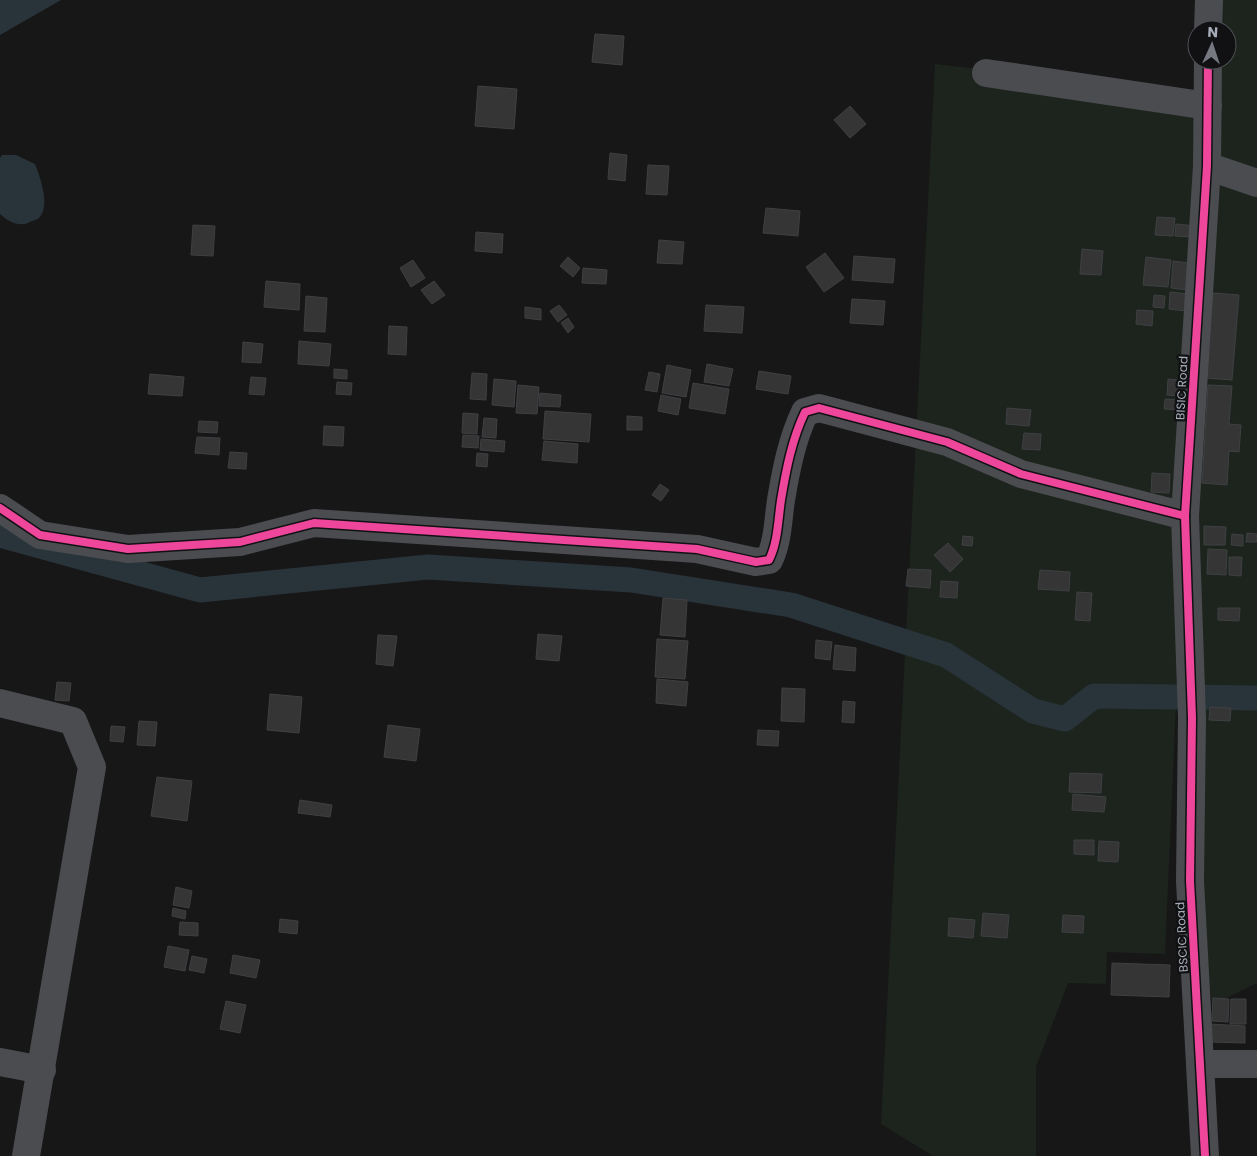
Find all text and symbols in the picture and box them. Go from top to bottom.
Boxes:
north arrow [1187,20,1237,70]
text: N [1207,22,1218,42]
street label: BISIC Road [1171,356,1192,420]
street label: BSCIC Road [1171,901,1192,973]

